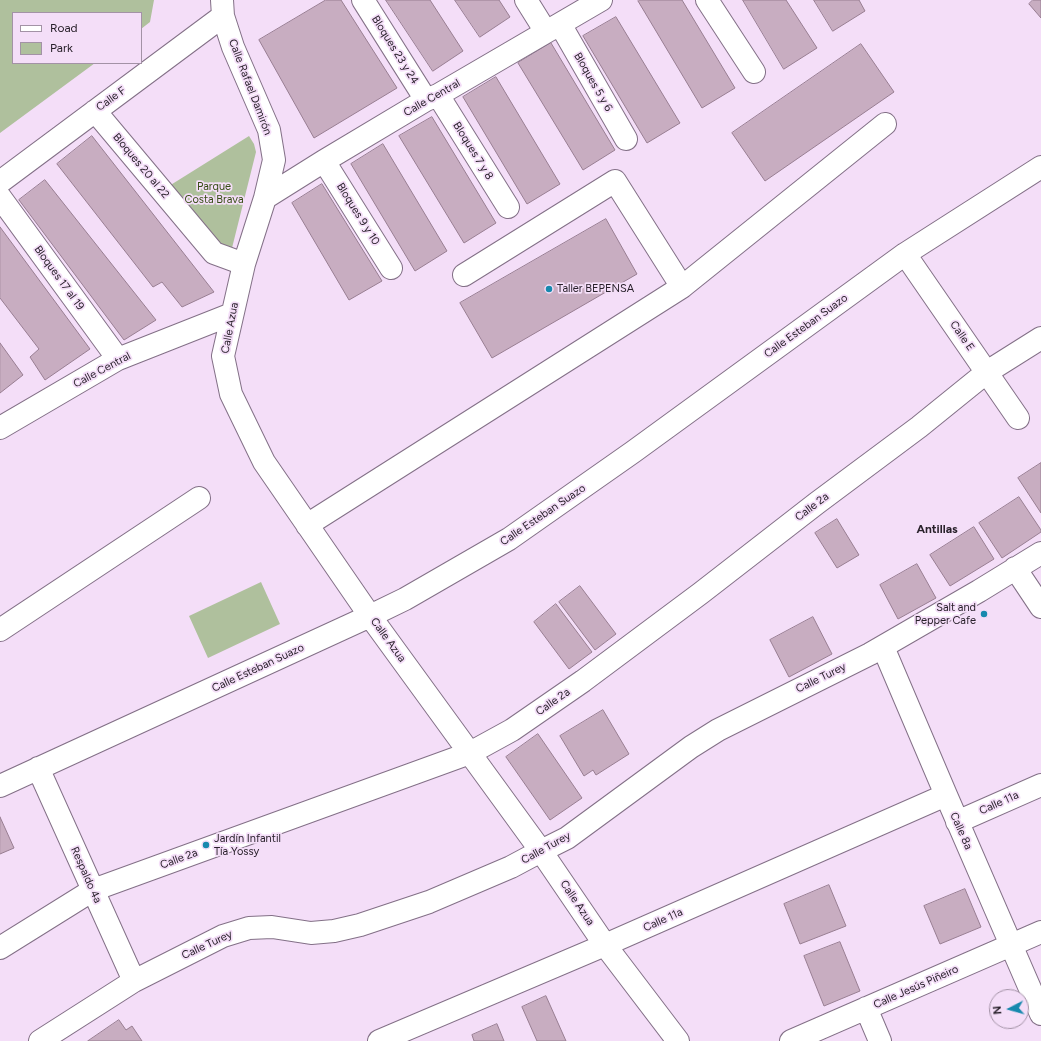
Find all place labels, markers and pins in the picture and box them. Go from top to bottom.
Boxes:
place label: Taller BEPENSA [557,282,634,296]
marker: Taller BEPENSA [544,284,554,294]
place label: Salt and Pepper Cafe [915,601,976,627]
marker: Salt and Pepper Cafe [979,609,989,619]
place label: Jardín Infantil Tía Yossy [214,832,281,858]
marker: Jardín Infantil Tía Yossy [201,840,211,850]

